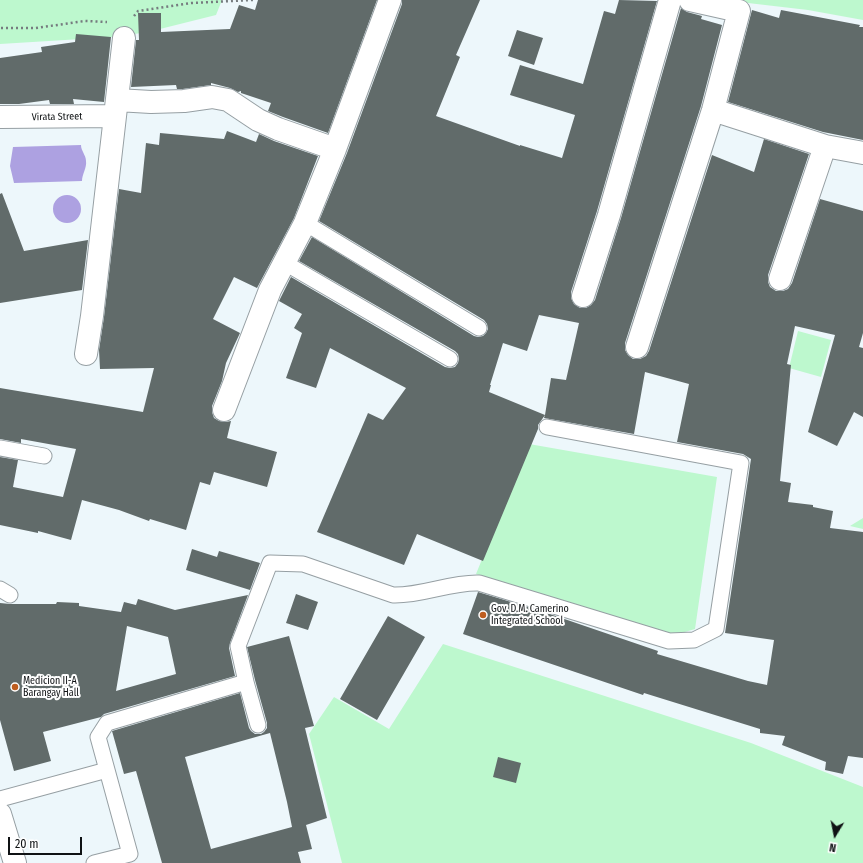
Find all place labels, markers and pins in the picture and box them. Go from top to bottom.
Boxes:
place label: Gov. D.M. Camerino Integrated School [491,603,569,626]
marker: Gov. D.M. Camerino Integrated School [478,610,488,620]
place label: Medicion II-A Barangay Hall [23,675,79,698]
marker: Medicion II-A Barangay Hall [10,682,20,692]

